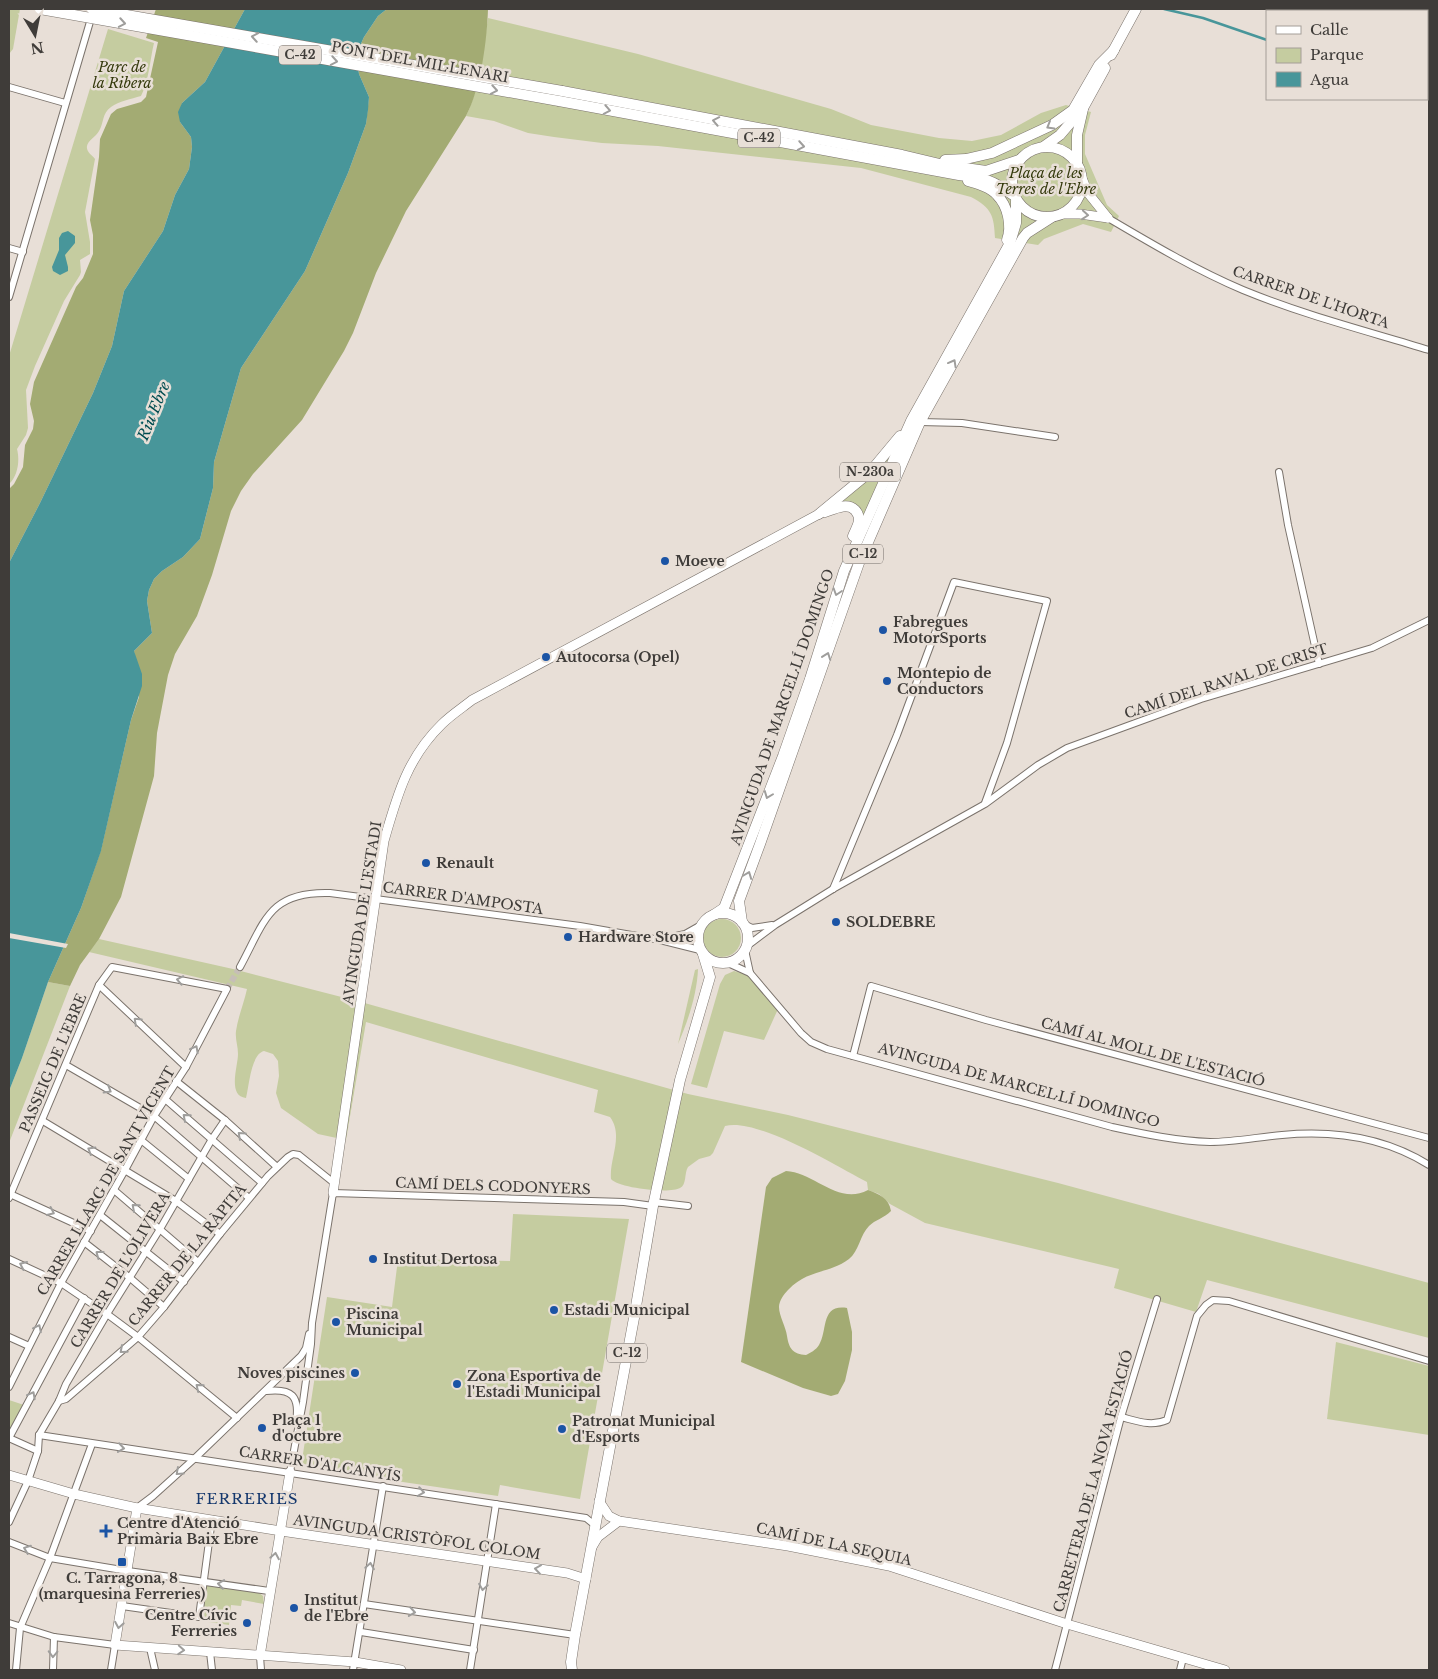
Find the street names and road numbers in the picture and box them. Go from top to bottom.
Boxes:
street label: PONT DEL MIL·LENARI [330,37,510,87]
road number: C-42 [279,46,321,64]
road number: C-42 [738,128,780,148]
street label: CARRER DE L'HORTA [1230,262,1392,332]
road number: N-230a [840,462,900,482]
road number: C-12 [843,544,883,564]
street label: AVINGUDA DE MARCEL·LÍ DOMINGO [726,567,838,848]
street label: CAMÍ DEL RAVAL DE CRIST [1122,640,1330,722]
street label: AVINGUDA DE L'ESTADI [338,820,385,1007]
street label: CARRER D'AMPOSTA [382,878,545,918]
street label: PASSEIG DE L'EBRE [15,991,91,1135]
street label: CAMÍ AL MOLL DE L'ESTACIÓ [1039,1013,1267,1091]
street label: AVINGUDA DE MARCEL·LÍ DOMINGO [875,1038,1162,1131]
street label: CARRER LLARG DE SANT VICENT [33,1063,179,1299]
street label: CAMÍ DELS CODONYERS [395,1174,591,1198]
street label: CARRER DE LA RÀPITA [124,1180,250,1330]
street label: CARRER DE L'OLIVERA [66,1188,174,1351]
road number: C-12 [607,1344,647,1362]
street label: CARRETERA DE LA NOVA ESTACIÓ [1049,1348,1137,1614]
street label: CARRER D'ALCANYÍS [238,1442,402,1486]
street label: AVINGUDA CRISTÒFOL COLOM [291,1511,542,1563]
street label: CAMÍ DE LA SEQUIA [754,1519,914,1569]

